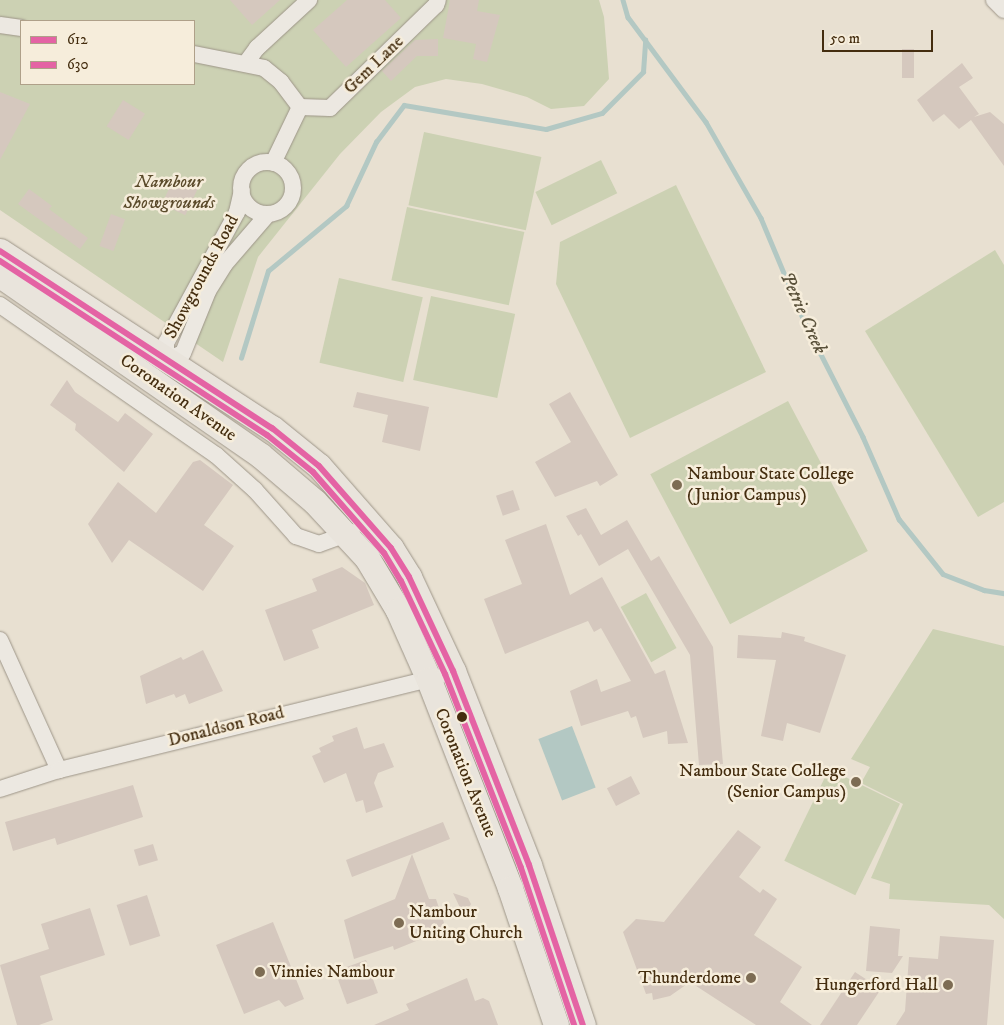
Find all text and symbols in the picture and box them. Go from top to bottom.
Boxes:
legend [20,20,195,85]
scale bar [824,20,935,52]
text: 50 m [830,29,860,48]
text: 612 [67,30,88,49]
street label: Gem Lane [340,31,408,99]
text: 630 [67,55,88,74]
park label: Nambour Showgrounds [123,172,215,214]
street label: Showgrounds Road [160,211,244,343]
water label: Petrie Creek [775,268,831,358]
street label: Coronation Avenue [115,350,241,446]
place label: Nambour State College (Junior Campus) [687,464,854,506]
marker: Nambour State College (Junior Campus) [671,479,683,491]
street label: Donaldson Road [166,702,286,752]
street label: Coronation Avenue [429,705,501,841]
unlabelled marker [457,712,467,722]
place label: Nambour State College (Senior Campus) [679,761,846,804]
marker: Nambour State College (Senior Campus) [850,776,862,788]
place label: Nambour Uniting Church [409,902,523,944]
marker: Nambour Uniting Church [393,917,405,929]
place label: Vinnies Nambour [270,961,395,983]
marker: Vinnies Nambour [254,966,266,978]
place label: Thunderdome [638,967,741,989]
marker: Thunderdome [745,972,757,984]
place label: Hungerford Hall [815,974,938,996]
marker: Hungerford Hall [942,979,954,991]

